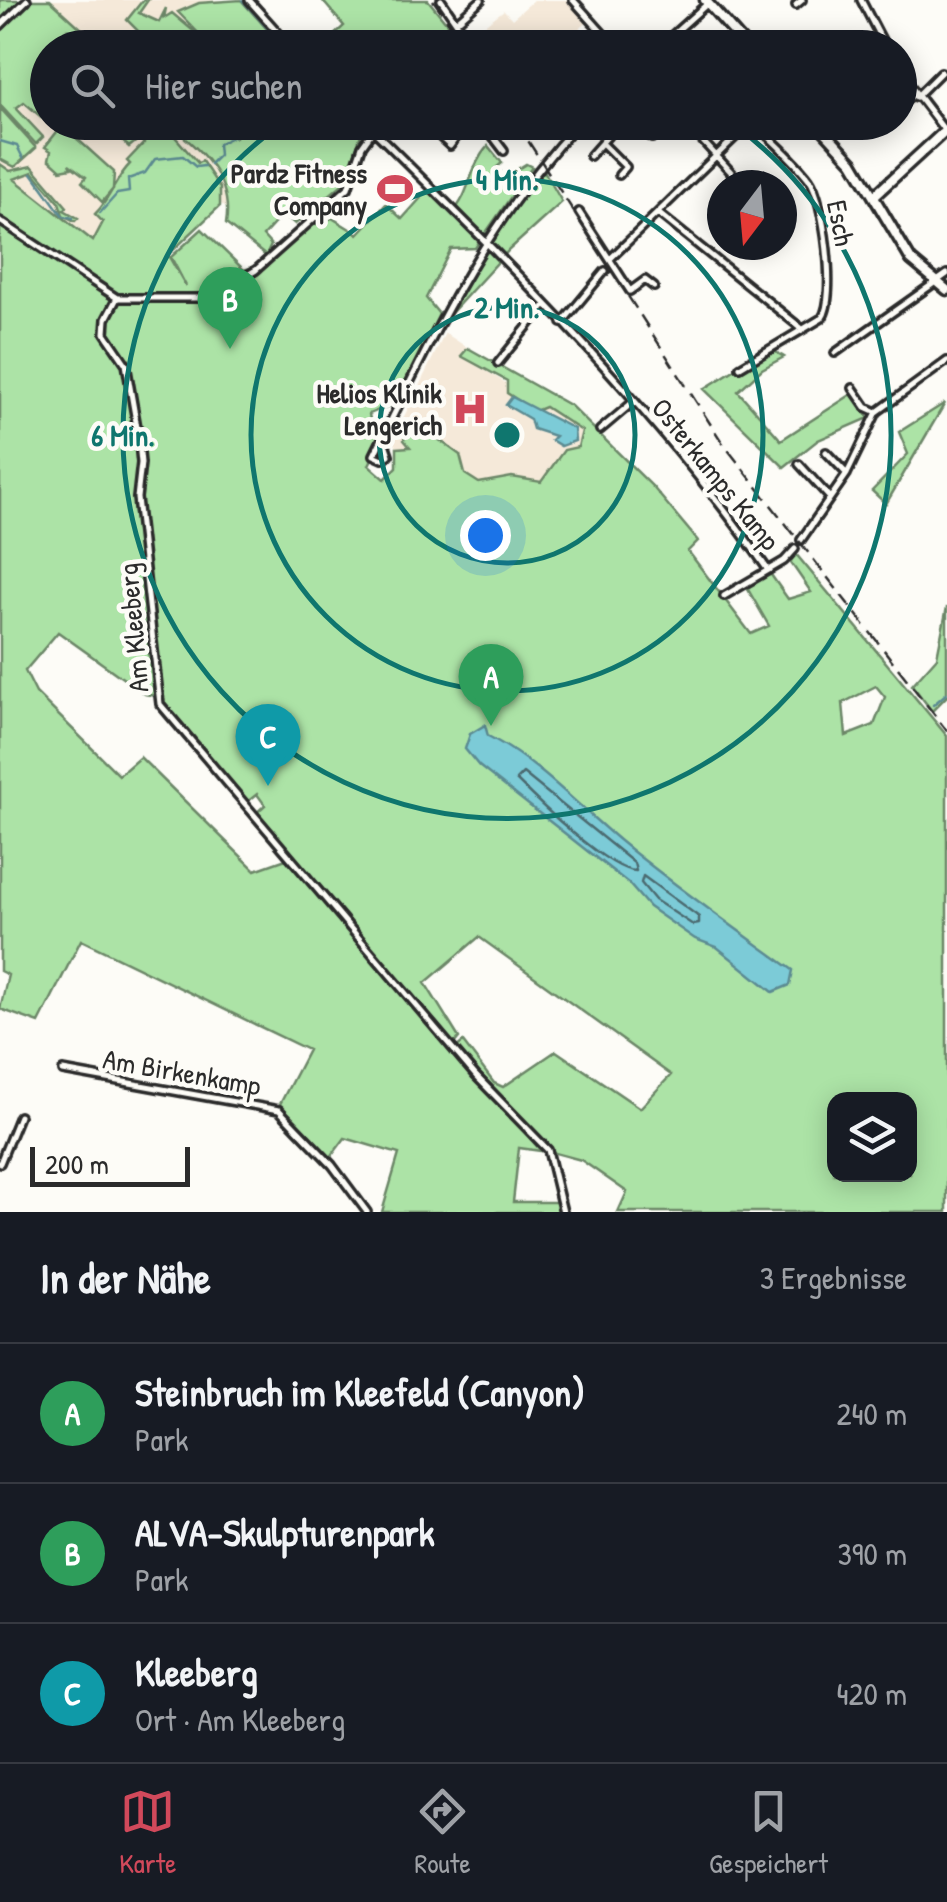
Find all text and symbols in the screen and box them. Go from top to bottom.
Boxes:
search box [30,30,917,140]
icon: search [65,58,120,113]
text: Hier suchen [145,59,303,111]
place label: Pardz Fitness Company [231,154,367,225]
text: 4 Min. [476,159,538,199]
sports icon: Pardz Fitness Company [376,170,414,208]
north arrow [707,170,797,260]
street label: Esch [818,197,864,249]
pin: B [198,266,262,349]
text: 2 Min. [474,287,540,327]
place label: Helios Klinik Lengerich [317,374,442,445]
hospital icon: Helios Klinik Lengerich [451,390,489,428]
street label: Osterkamps Kamp [643,390,789,558]
text: 6 Min. [91,415,155,455]
centre of rings [489,417,525,453]
your location [460,510,511,561]
street label: Am Kleeberg [108,562,158,694]
pin: A [458,644,524,726]
pin: C [236,704,300,786]
street label: Am Birkenkamp [100,1039,264,1105]
map controls [827,1092,917,1182]
button: layers [827,1092,917,1182]
scale bar [30,1142,190,1186]
text: 200 m [45,1145,109,1183]
text: In der Nähe [40,1249,211,1306]
text: 3 Ergebnisse [760,1256,907,1299]
text: Steinbruch im Kleefeld (Canyon) [135,1366,585,1418]
text: A [65,1392,80,1435]
text: 240 m [837,1392,907,1435]
text: Park [135,1418,189,1461]
text: ALVA-Skulpturenpark [135,1506,434,1558]
text: B [64,1532,81,1575]
text: 390 m [837,1532,907,1575]
text: Park [135,1558,189,1601]
text: Kleeberg [135,1646,258,1698]
text: C [64,1672,81,1715]
text: 420 m [837,1672,907,1715]
text: Ort · Am Kleeberg [135,1698,345,1741]
tab: Karte [119,1784,176,1882]
tab: Route [415,1784,471,1882]
tab: Gespeichert [709,1784,828,1882]

